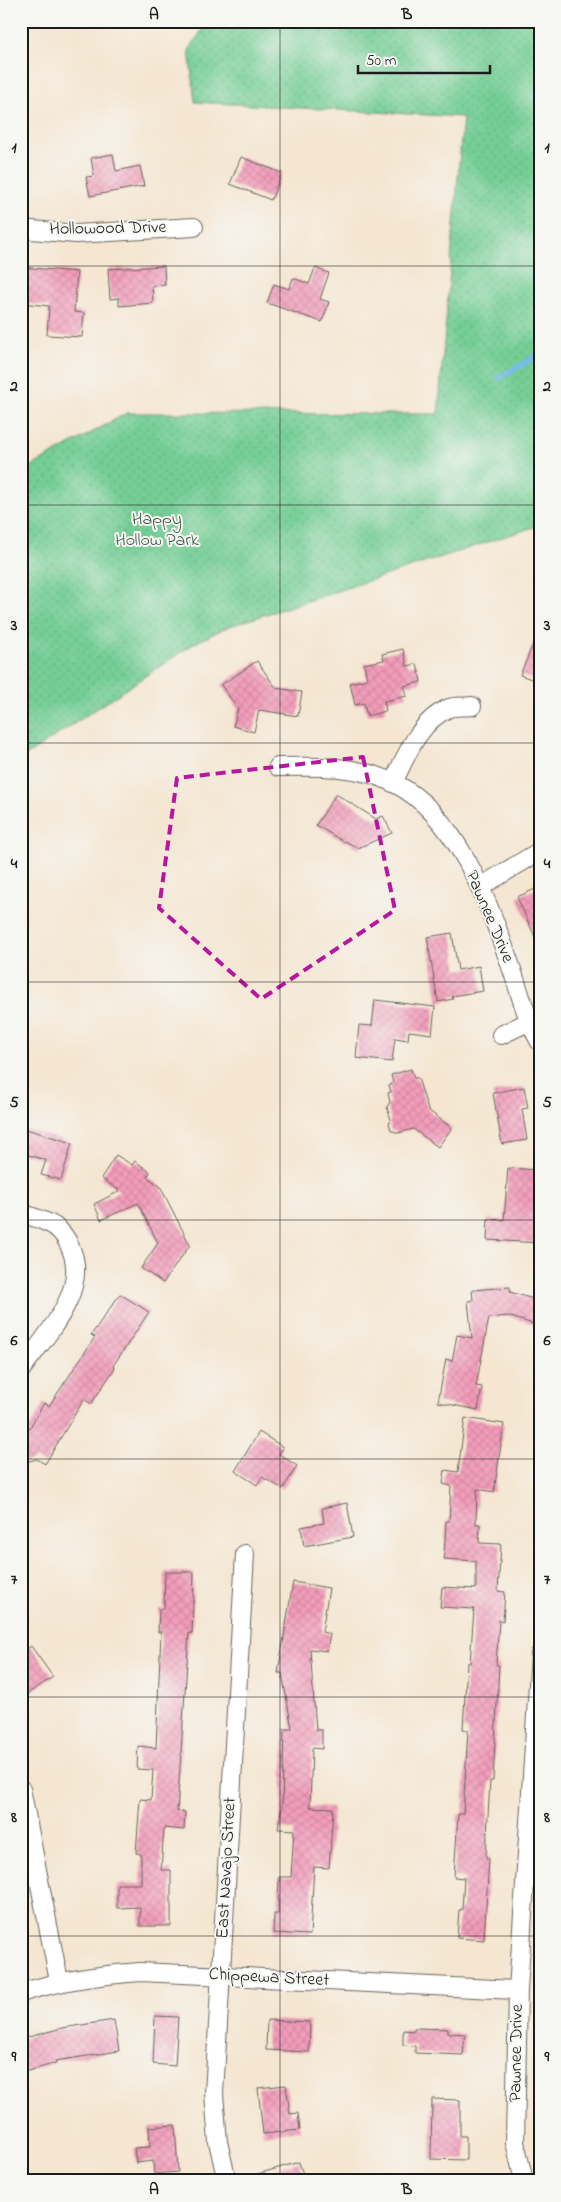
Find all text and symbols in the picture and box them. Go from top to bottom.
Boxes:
text: A [149,3,159,27]
text: B [401,3,413,27]
scale bar [358,42,491,74]
text: 50 m [366,50,397,72]
text: 1 [11,136,17,160]
text: 1 [544,136,550,160]
street label: Hollowood Drive [49,215,168,243]
text: 2 [9,375,18,399]
text: 2 [542,375,551,399]
park label: Happy Hollow Park [115,507,199,554]
text: 3 [10,614,18,638]
text: 3 [543,614,551,638]
text: 4 [10,852,18,876]
text: 4 [543,852,551,876]
street label: Pawnee Drive [458,867,520,968]
text: 5 [9,1091,19,1115]
text: 5 [542,1091,552,1115]
text: 6 [9,1329,18,1353]
text: 6 [542,1329,551,1353]
text: 7 [11,1568,18,1592]
text: 7 [544,1568,551,1592]
street label: East Navajo Street [210,1797,244,1939]
text: 8 [10,1806,17,1830]
text: 8 [543,1806,550,1830]
street label: Chippewa Street [208,1962,330,1994]
street label: Pawnee Drive [503,2003,531,2102]
text: 9 [11,2045,17,2069]
text: 9 [544,2045,550,2069]
text: A [149,2178,159,2202]
text: B [401,2178,413,2202]

